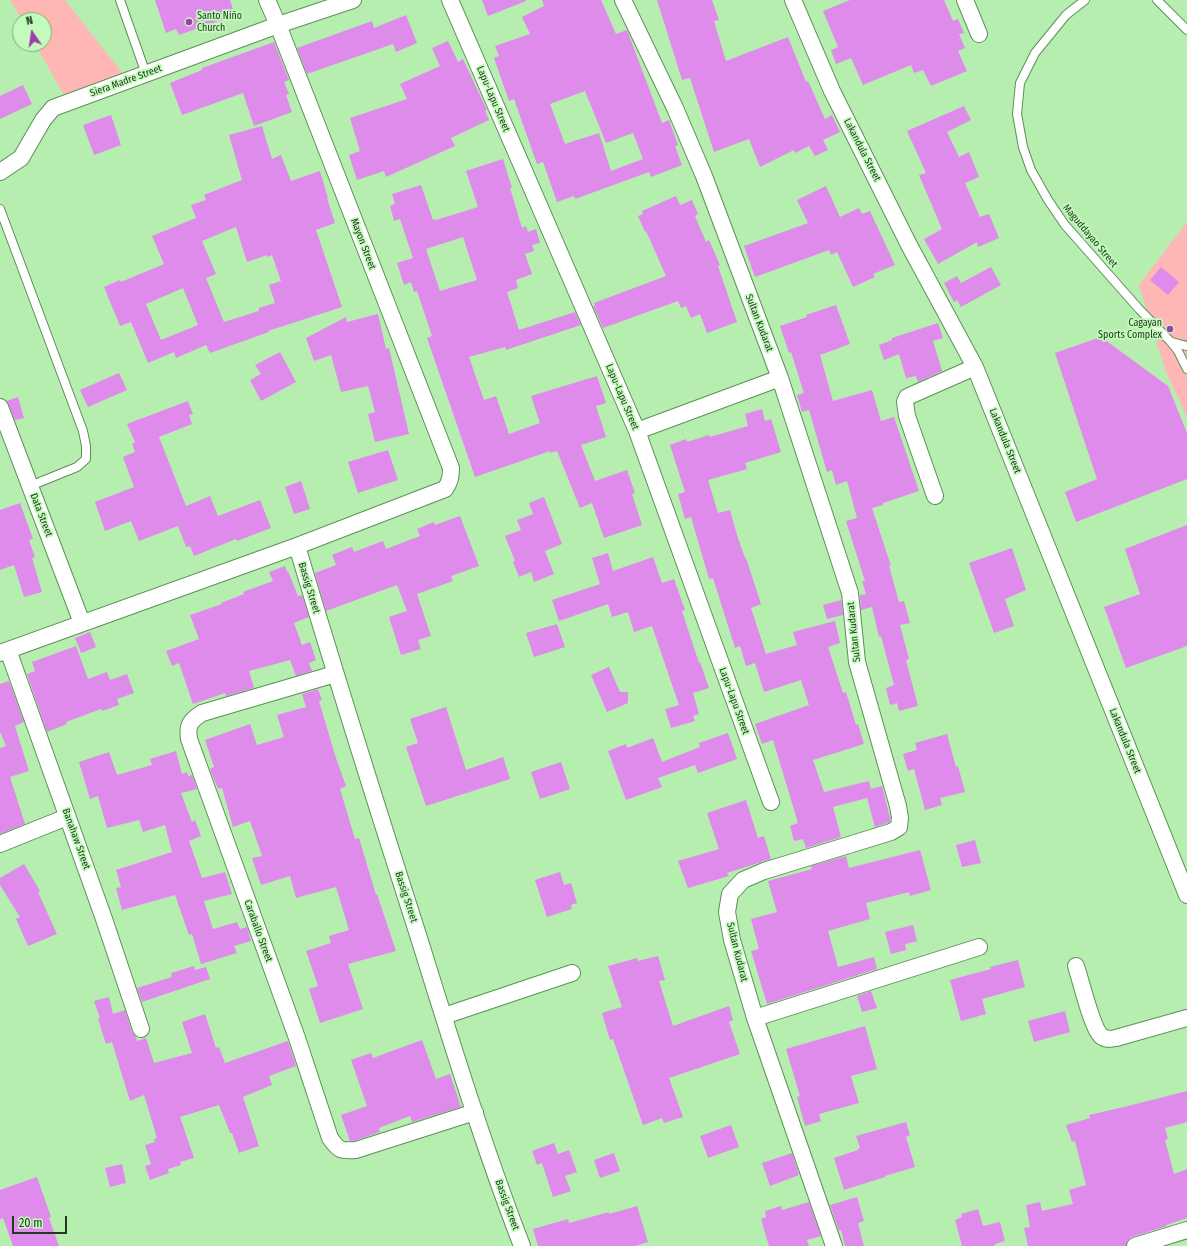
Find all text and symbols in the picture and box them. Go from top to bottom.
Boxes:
place label: Santo Niño Church [197,10,242,34]
north arrow [12,12,52,52]
text: N [25,14,34,28]
marker: Santo Niño Church [184,17,194,27]
street label: Siera Madre Street [89,62,163,100]
street label: Lapu-Lapu Street [474,64,512,134]
street label: Lakandula Street [841,117,883,183]
street label: Maguddayao Street [1060,202,1120,270]
street label: Mayon Street [348,217,378,271]
street label: Sultan Kudarat [743,293,775,353]
place label: Cagayan Sports Complex [1098,317,1162,340]
marker: Cagayan Sports Complex [1165,324,1175,334]
street label: Lapu-Lapu Street [603,362,641,432]
street label: Lakandula Street [987,407,1023,475]
street label: Data Street [27,492,55,538]
street label: Bassig Street [296,561,322,615]
street label: Sultan Kudarat [845,601,863,663]
street label: Lapu-Lapu Street [716,666,752,736]
street label: Lakandula Street [1107,707,1143,775]
street label: Banahaw Street [59,807,93,871]
street label: Bassig Street [392,870,420,924]
street label: Caraballo Street [241,898,275,964]
street label: Sultan Kudarat [724,921,750,983]
street label: Bassig Street [492,1178,522,1232]
scale bar [14,1208,69,1234]
text: 20 m [19,1216,43,1230]

